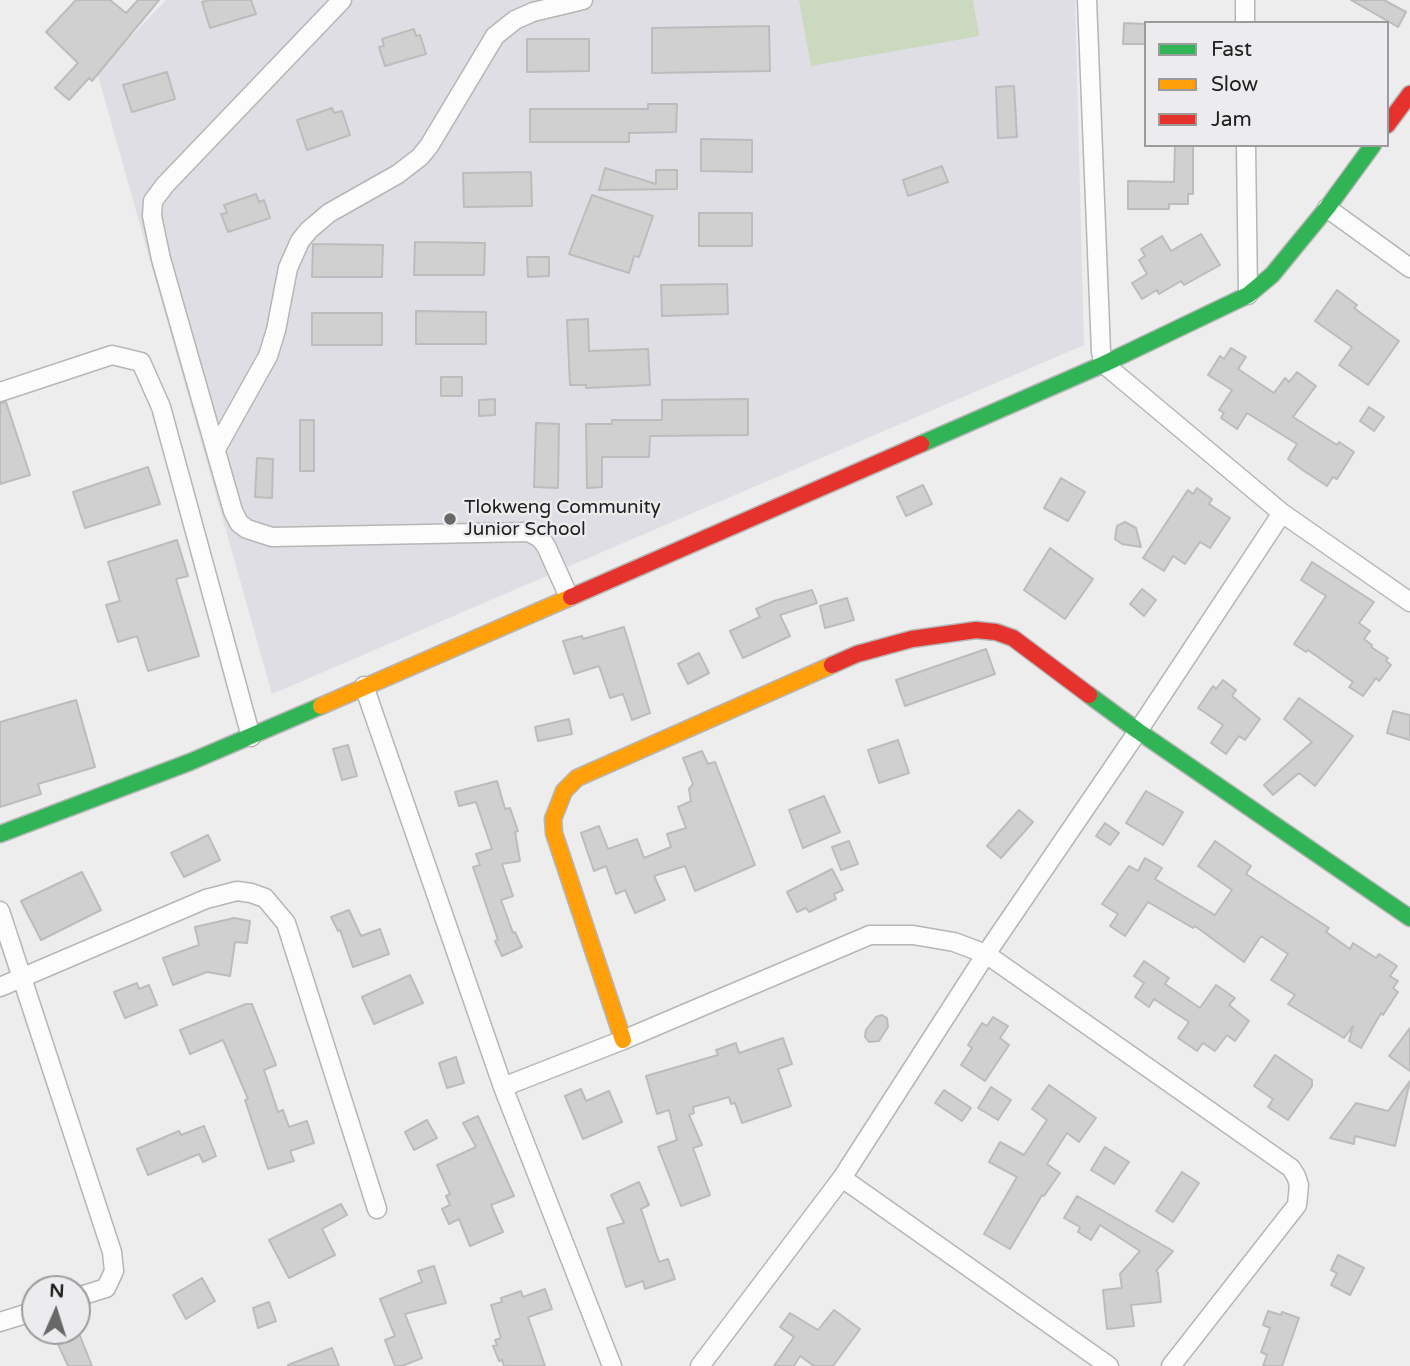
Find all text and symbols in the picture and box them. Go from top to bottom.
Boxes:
legend [1144,21,1389,147]
text: Fast [1211,37,1252,62]
text: Slow [1211,72,1258,97]
text: Jam [1211,107,1252,132]
place label: Tlokweng Community Junior School [464,497,661,541]
marker: Tlokweng Community Junior School [442,511,458,527]
north arrow [21,1275,91,1345]
text: N [49,1280,65,1302]

